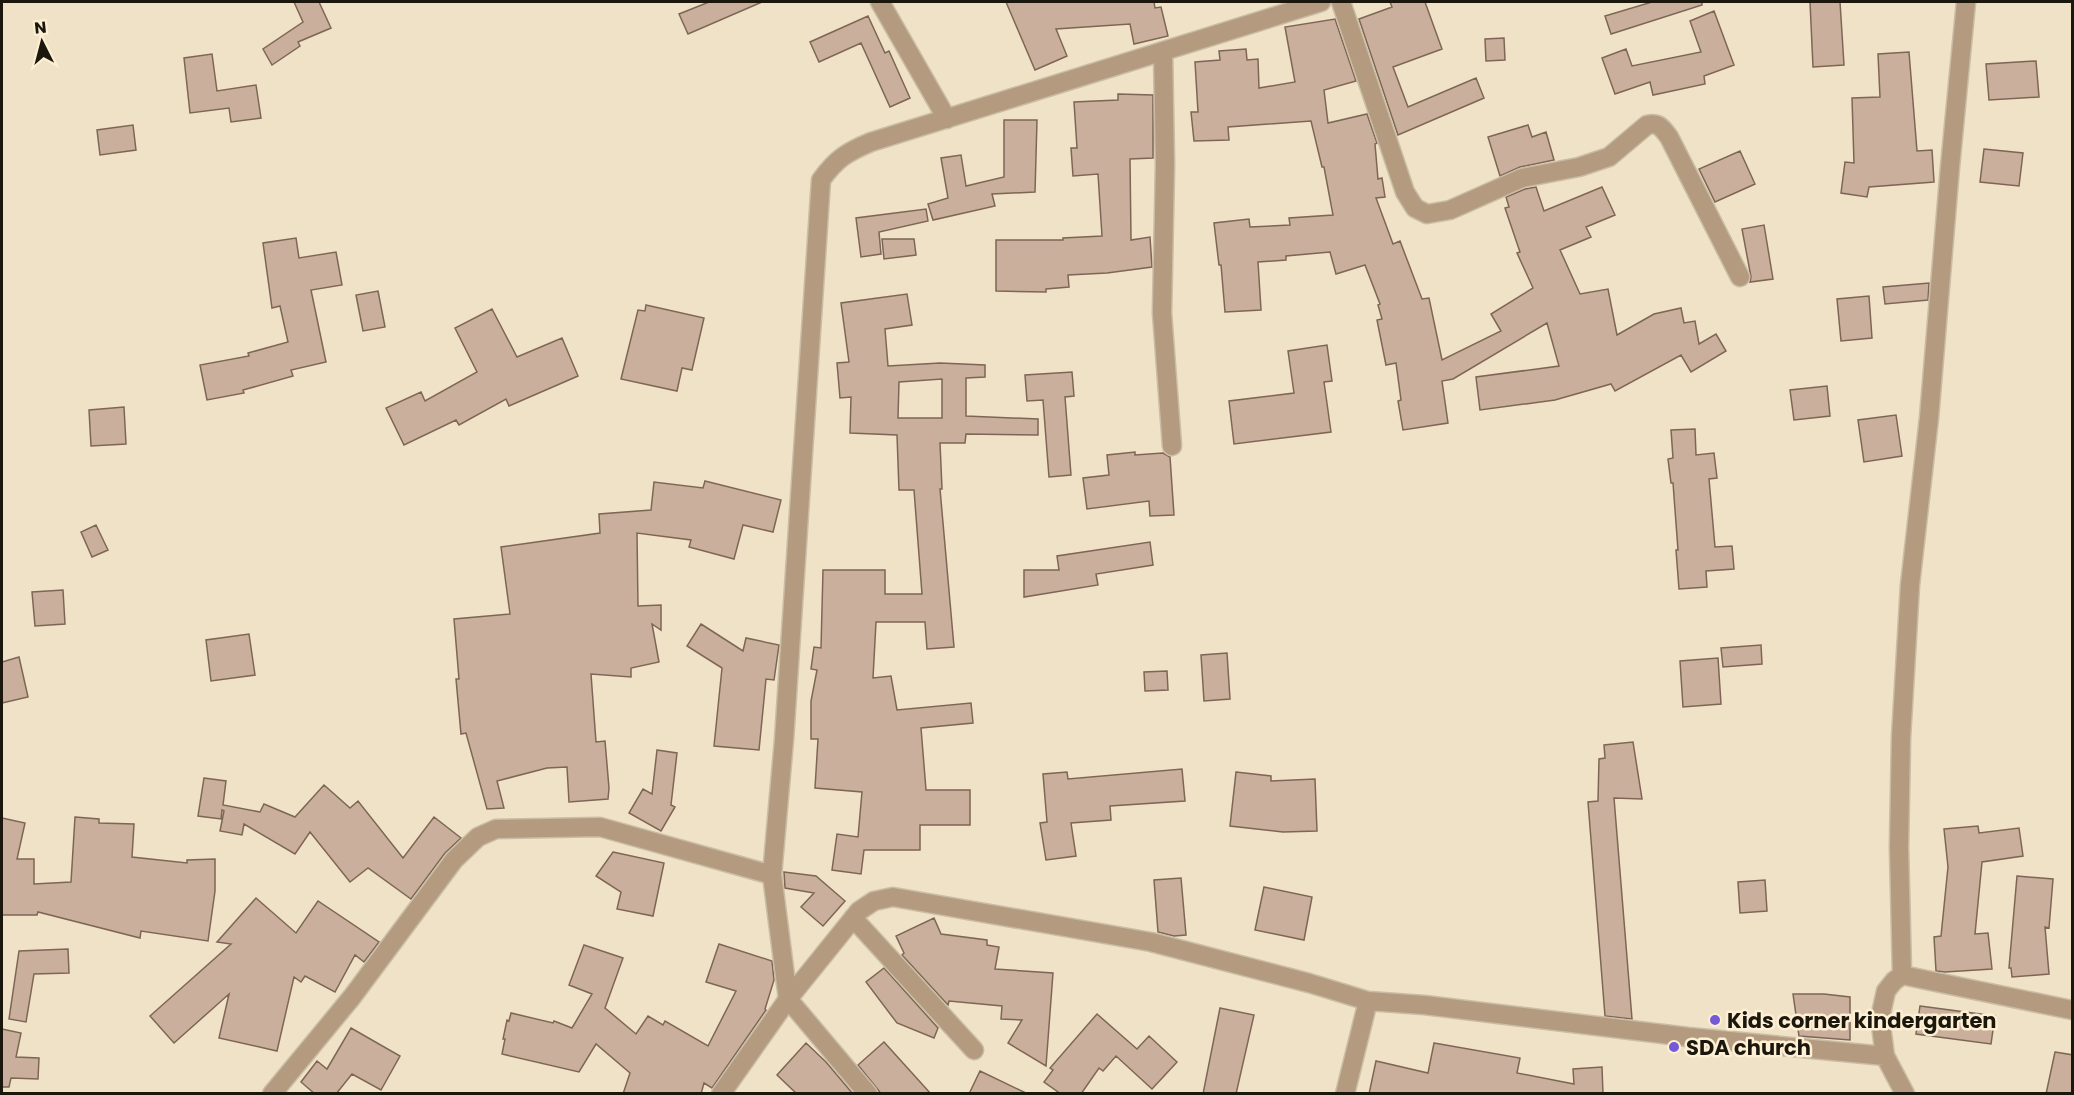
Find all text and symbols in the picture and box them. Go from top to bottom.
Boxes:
north arrow [12,12,72,72]
text: N [33,16,48,40]
place label: Kids corner kindergarten [1727,1006,1997,1035]
marker: Kids corner kindergarten [1708,1013,1722,1027]
place label: SDA church [1686,1033,1811,1062]
marker: SDA church [1667,1040,1681,1054]

